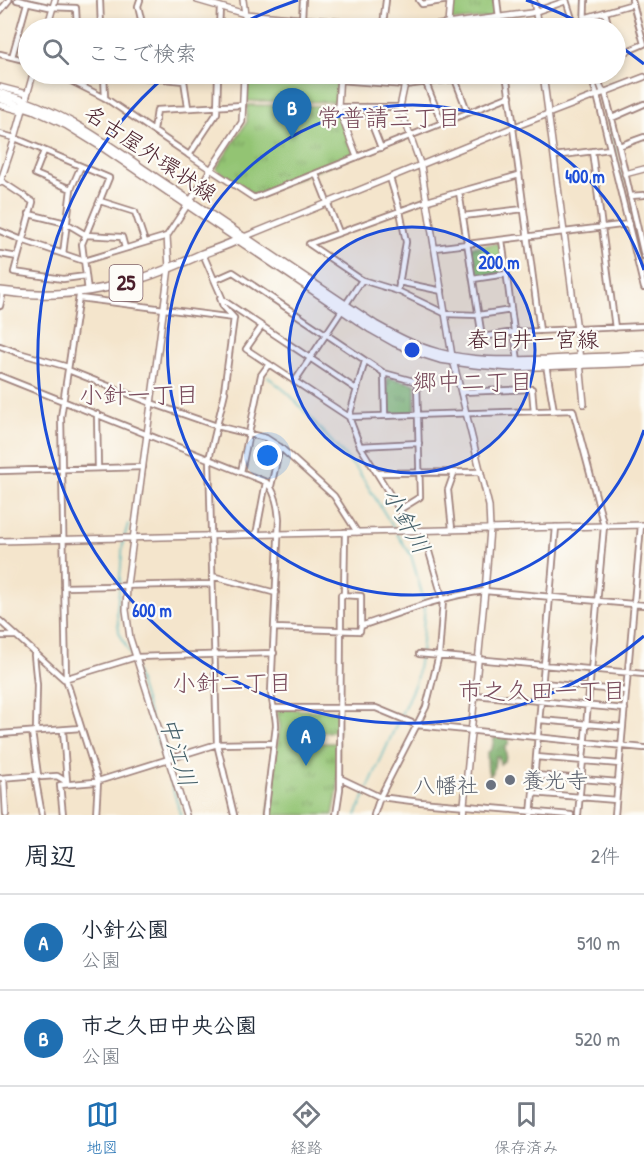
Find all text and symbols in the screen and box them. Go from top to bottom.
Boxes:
search box [18,18,626,84]
icon: search [39,35,72,68]
text: ここで検索 [87,38,197,68]
pin: B [272,88,312,138]
street label: 名古屋外環状線 [79,98,223,208]
district label: 常普請三丁目 [317,101,461,133]
text: 400 m [565,164,605,189]
text: 200 m [479,250,519,275]
road number: 25 [110,265,142,301]
street label: 春日井一宮線 [467,324,599,354]
centre of rings [402,340,422,360]
district label: 郷中二丁目 [413,365,533,397]
district label: 小針一丁目 [79,378,199,410]
your location [253,441,282,470]
water label: 小針川 [375,481,438,560]
text: 600 m [132,598,172,623]
district label: 小針二丁目 [172,666,292,698]
district label: 市之久田一丁目 [458,674,626,706]
water label: 中江川 [153,713,205,791]
pin: A [286,716,326,766]
place label: 養光寺 [522,765,588,795]
place label: 八幡社 [413,770,479,800]
marker: 養光寺 [503,773,517,787]
marker: 八幡社 [484,778,498,792]
text: 周辺 [24,838,76,873]
text: 2件 [591,842,620,869]
text: 小針公園 [81,914,169,944]
text: A [39,929,48,956]
text: 510 m [577,929,620,956]
text: 公園 [81,946,121,973]
text: 市之久田中央公園 [81,1010,257,1040]
text: B [38,1025,49,1052]
text: 520 m [575,1025,620,1052]
text: 公園 [81,1042,121,1069]
tab: 地図 [86,1098,119,1158]
tab: 経路 [290,1098,323,1158]
tab: 保存済み [494,1098,558,1158]

